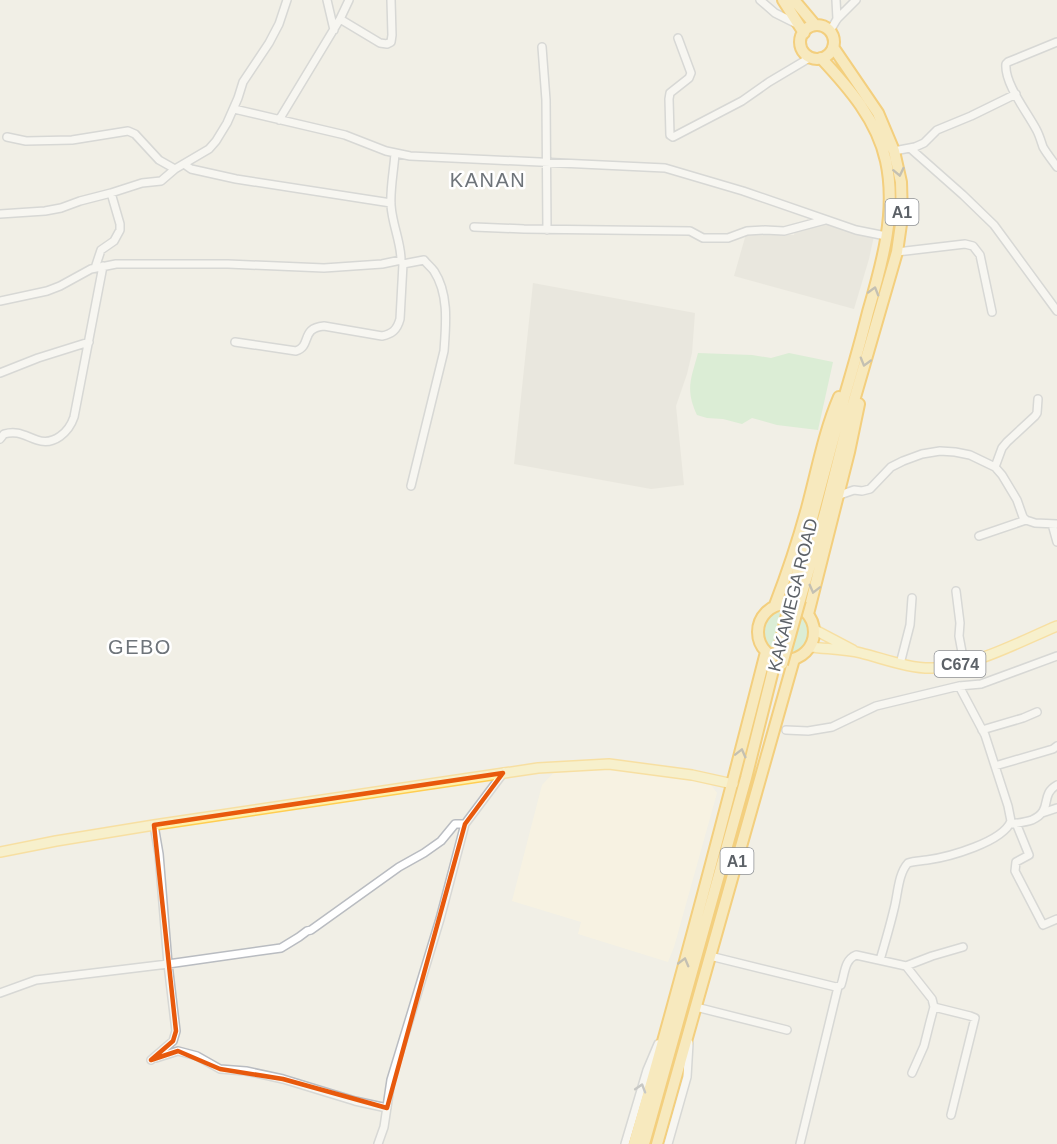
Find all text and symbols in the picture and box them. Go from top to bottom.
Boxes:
one-way arrow [891,167,904,177]
district label: KANAN [450,169,526,191]
road number: A1 [886,199,918,225]
one-way arrow [867,287,879,297]
one-way arrow [860,356,872,367]
street label: KAKAMEGA ROAD [764,516,822,674]
one-way arrow [809,584,822,594]
district label: GEBO [108,636,172,658]
road number: C674 [934,651,986,677]
one-way arrow [733,748,746,758]
road number: A1 [720,848,754,874]
one-way arrow [677,957,689,967]
one-way arrow [634,1083,646,1094]

